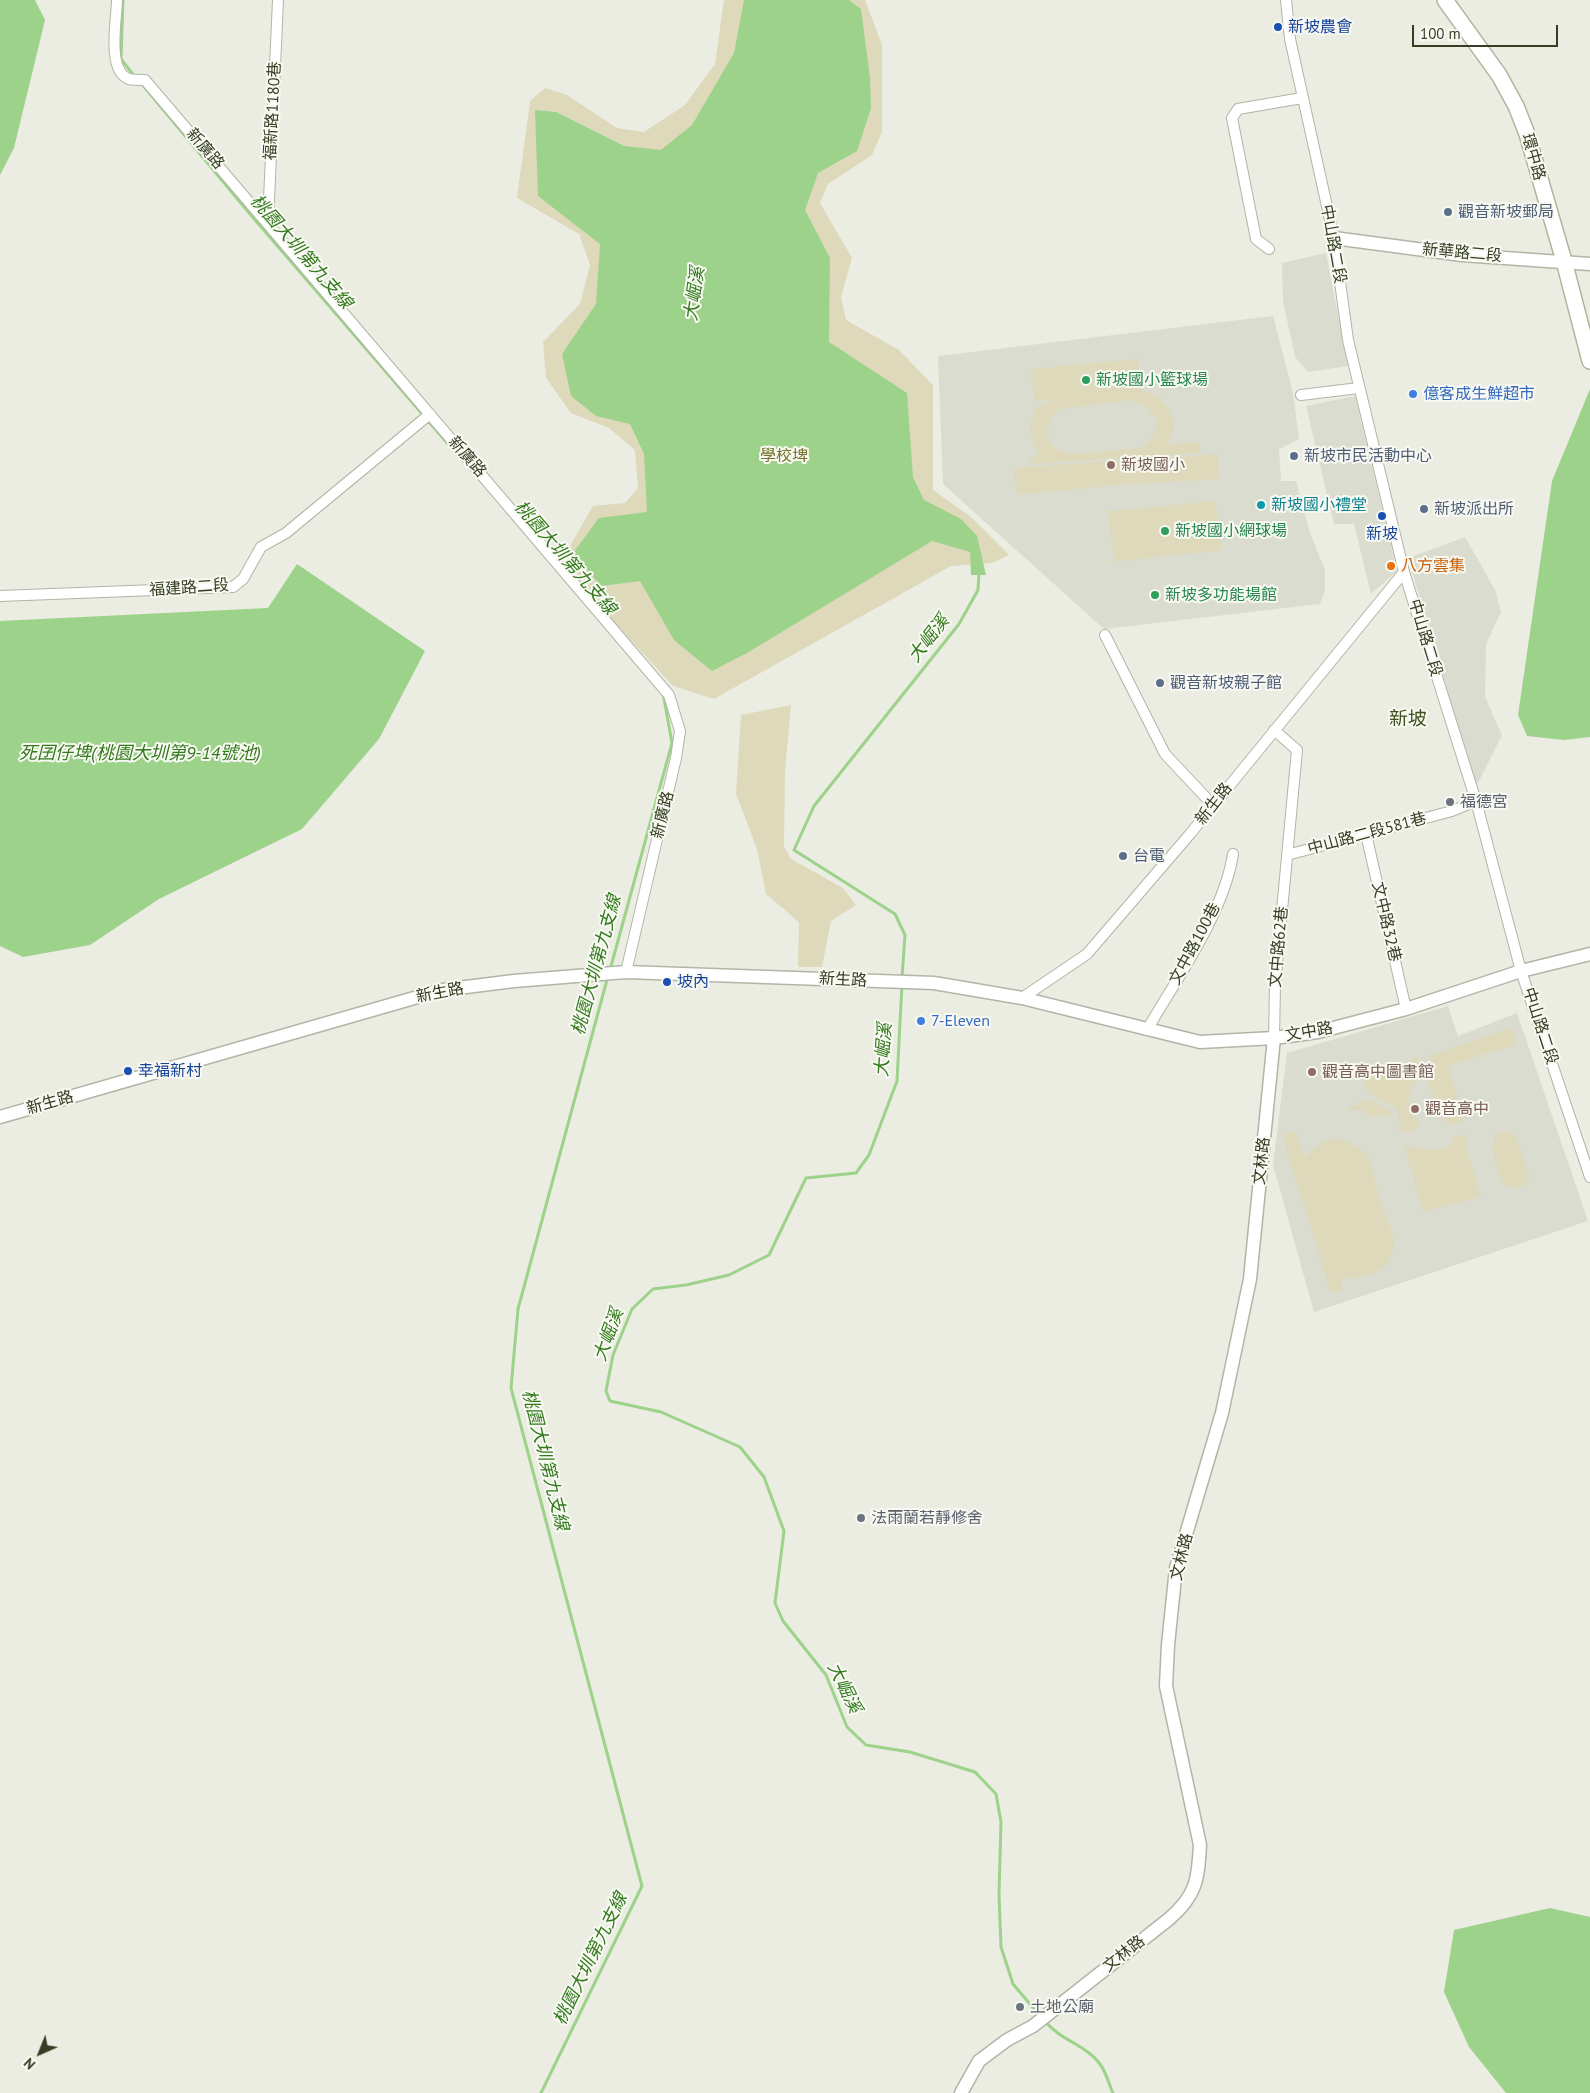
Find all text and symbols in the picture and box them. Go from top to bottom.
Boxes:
scale bar [1415,15,1561,47]
place label: 新坡農會 [1288,17,1352,37]
marker: 新坡農會 [1272,21,1284,33]
text: 100 m [1420,24,1461,43]
street label: 福新路1180巷 [261,61,285,161]
street label: 新廣路 [182,125,228,173]
street label: 環中路 [1517,131,1549,183]
water label: 桃園大圳第九支線 [246,191,356,313]
place label: 觀音新坡郵局 [1458,202,1554,222]
street label: 中山路二段 [1317,203,1349,285]
marker: 觀音新坡郵局 [1442,206,1454,218]
street label: 新華路二段 [1421,240,1503,266]
water label: 大崛溪 [681,266,709,322]
place label: 新坡國小籃球場 [1096,370,1208,390]
marker: 新坡國小籃球場 [1080,374,1092,386]
place label: 億客成生鮮超市 [1423,384,1535,404]
marker: 億客成生鮮超市 [1407,388,1419,400]
street label: 新廣路 [444,433,490,481]
park label: 學校埤 [760,446,808,466]
place label: 新坡市民活動中心 [1304,446,1432,466]
marker: 新坡市民活動中心 [1288,450,1300,462]
place label: 新坡國小 [1121,455,1185,475]
marker: 新坡國小 [1105,459,1117,471]
place label: 新坡國小禮堂 [1271,495,1367,515]
water label: 桃園大圳第九支線 [510,497,620,619]
marker: 新坡國小禮堂 [1255,499,1267,511]
place label: 新坡派出所 [1434,499,1514,519]
marker: 新坡派出所 [1418,503,1430,515]
marker: 新坡 [1376,510,1388,522]
place label: 新坡國小網球場 [1175,521,1287,541]
place label: 新坡 [1366,524,1398,544]
marker: 新坡國小網球場 [1159,525,1171,537]
place label: 八方雲集 [1401,556,1465,576]
marker: 八方雲集 [1385,560,1397,572]
street label: 福建路二段 [148,576,230,600]
place label: 新坡多功能場館 [1165,585,1277,605]
marker: 新坡多功能場館 [1149,589,1161,601]
street label: 中山路二段 [1404,597,1446,679]
water label: 大崛溪 [904,611,954,667]
place label: 觀音新坡親子館 [1170,673,1282,693]
marker: 觀音新坡親子館 [1154,677,1166,689]
district label: 新坡 [1389,709,1427,731]
water label: 死囝仔埤(桃園大圳第9-14號池) [19,743,261,765]
street label: 新生路 [1192,779,1236,829]
street label: 新廣路 [648,789,678,841]
place label: 福德宮 [1460,792,1508,812]
marker: 福德宮 [1444,796,1456,808]
street label: 中山路二段581巷 [1306,809,1428,859]
place label: 台電 [1133,846,1165,866]
marker: 台電 [1117,850,1129,862]
street label: 文中路32巷 [1367,880,1405,964]
water label: 桃園大圳第九支線 [568,893,626,1037]
street label: 文中路100巷 [1165,900,1225,988]
street label: 文中路62巷 [1266,906,1292,988]
street label: 新生路 [819,969,867,991]
place label: 坡內 [677,972,709,992]
marker: 坡內 [661,976,673,988]
street label: 新生路 [415,979,465,1007]
street label: 中山路二段 [1519,985,1561,1067]
place label: 7-Eleven [931,1011,990,1031]
marker: 7-Eleven [915,1015,927,1027]
street label: 文中路 [1284,1018,1334,1046]
water label: 大崛溪 [871,1022,897,1078]
place label: 幸福新村 [138,1061,202,1081]
place label: 觀音高中圖書館 [1322,1062,1434,1082]
marker: 幸福新村 [122,1065,134,1077]
marker: 觀音高中圖書館 [1306,1066,1318,1078]
street label: 新生路 [24,1087,76,1119]
place label: 觀音高中 [1425,1099,1489,1119]
marker: 觀音高中 [1409,1103,1421,1115]
street label: 文林路 [1250,1136,1274,1186]
water label: 大崛溪 [590,1306,628,1364]
water label: 桃園大圳第九支線 [517,1388,573,1532]
place label: 法雨蘭若靜修舍 [871,1508,983,1528]
marker: 法雨蘭若靜修舍 [855,1512,867,1524]
street label: 文林路 [1167,1531,1197,1583]
water label: 大崛溪 [822,1659,866,1717]
water label: 桃園大圳第九支線 [550,1890,632,2028]
street label: 文林路 [1099,1932,1149,1976]
place label: 土地公廟 [1030,1997,1094,2017]
marker: 土地公廟 [1014,2001,1026,2013]
north arrow [15,2028,65,2078]
text: N [20,2054,39,2073]

